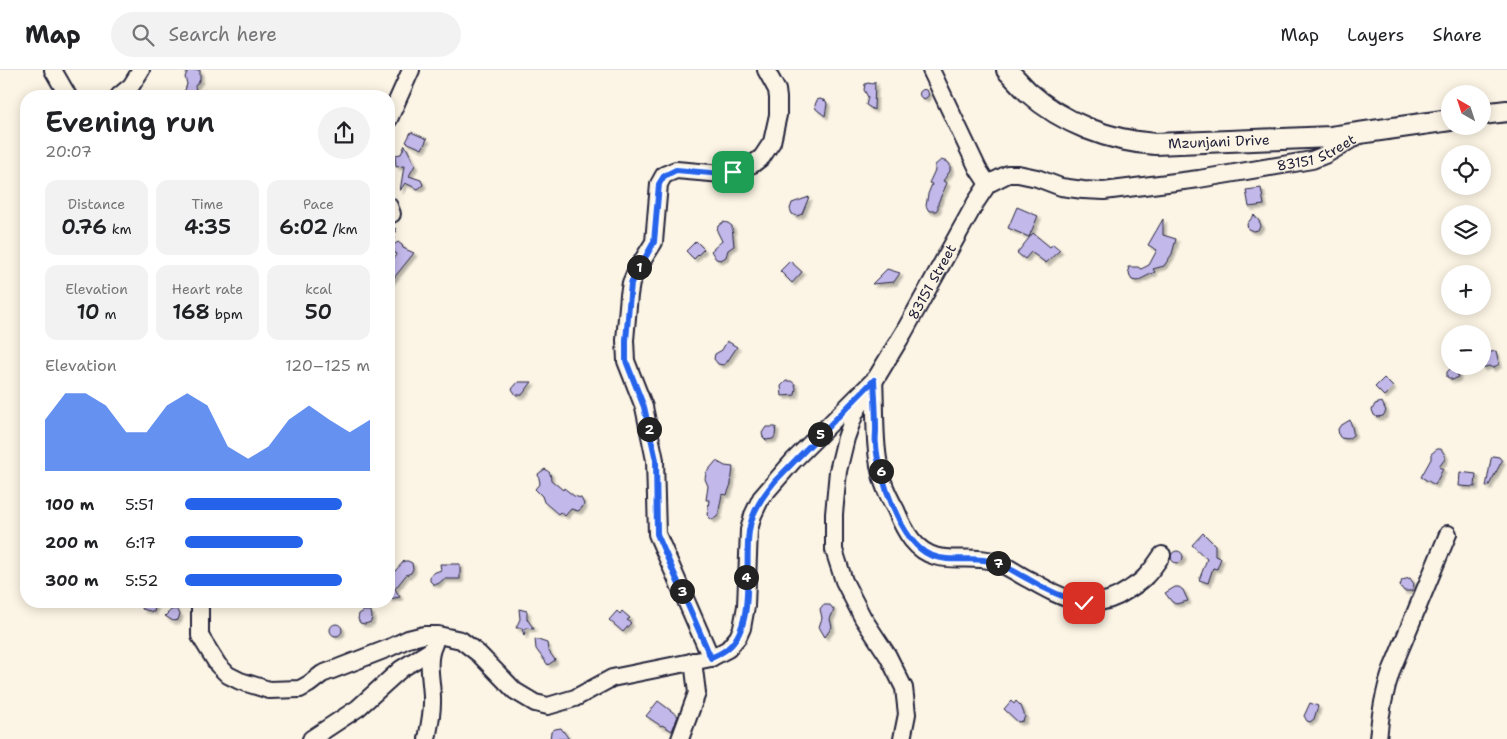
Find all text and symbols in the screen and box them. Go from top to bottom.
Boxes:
search box [111,12,461,57]
text: Map [25,19,81,51]
icon: search [129,21,157,49]
text: Search here [169,22,277,47]
text: Map [1281,23,1319,47]
text: Layers [1347,23,1404,47]
text: Share [1432,23,1482,47]
north arrow [1441,85,1491,135]
map controls [1441,85,1491,375]
text: Evening run [45,103,215,141]
button: share [318,107,370,159]
street label: Mzunjani Drive [1168,130,1270,152]
street label: 83151 Street [1276,130,1359,175]
text: 20:07 [45,141,92,162]
button: locate [1441,145,1491,195]
pin [712,151,754,193]
icon: arrive [719,158,747,186]
text: Distance [68,195,125,213]
text: Time [191,195,224,213]
text: Pace [303,195,334,213]
button: layers [1441,205,1491,255]
text: 0.76 [61,213,107,241]
text: 4:35 [184,213,231,241]
text: 6:02 [279,213,328,241]
text: km [107,220,132,238]
text: /km [328,220,358,238]
street label: 83151 Street [904,241,960,323]
pin: 1 [626,254,652,280]
text: 1 [636,258,643,276]
button: + [1441,265,1491,315]
text: Elevation [65,280,128,298]
text: Heart rate [172,280,243,298]
text: kcal [305,280,332,298]
text: 10 [76,298,100,326]
text: 168 [172,298,210,326]
text: 50 [305,298,332,326]
text: m [100,305,117,323]
text: bpm [210,305,243,323]
button: − [1441,325,1491,375]
text: Elevation [45,355,117,376]
text: 120–125 m [285,355,370,376]
pin: 2 [636,416,662,442]
text: 2 [645,420,654,438]
pin: 5 [808,422,832,446]
text: 5 [816,425,825,443]
pin: 6 [868,458,894,484]
text: 6 [877,462,886,480]
text: 100 m [45,494,94,515]
text: 5:51 [125,494,154,515]
text: 200 m [45,532,98,553]
text: 6:17 [125,532,156,553]
pin: 7 [986,550,1010,576]
text: 7 [994,554,1003,572]
pin: 4 [734,564,758,590]
text: 4 [742,568,751,586]
text: 300 m [45,570,99,591]
text: 5:52 [125,570,158,591]
pin: 3 [670,578,694,604]
text: 3 [678,582,687,600]
pin [1063,582,1105,624]
icon: check [1070,589,1098,617]

